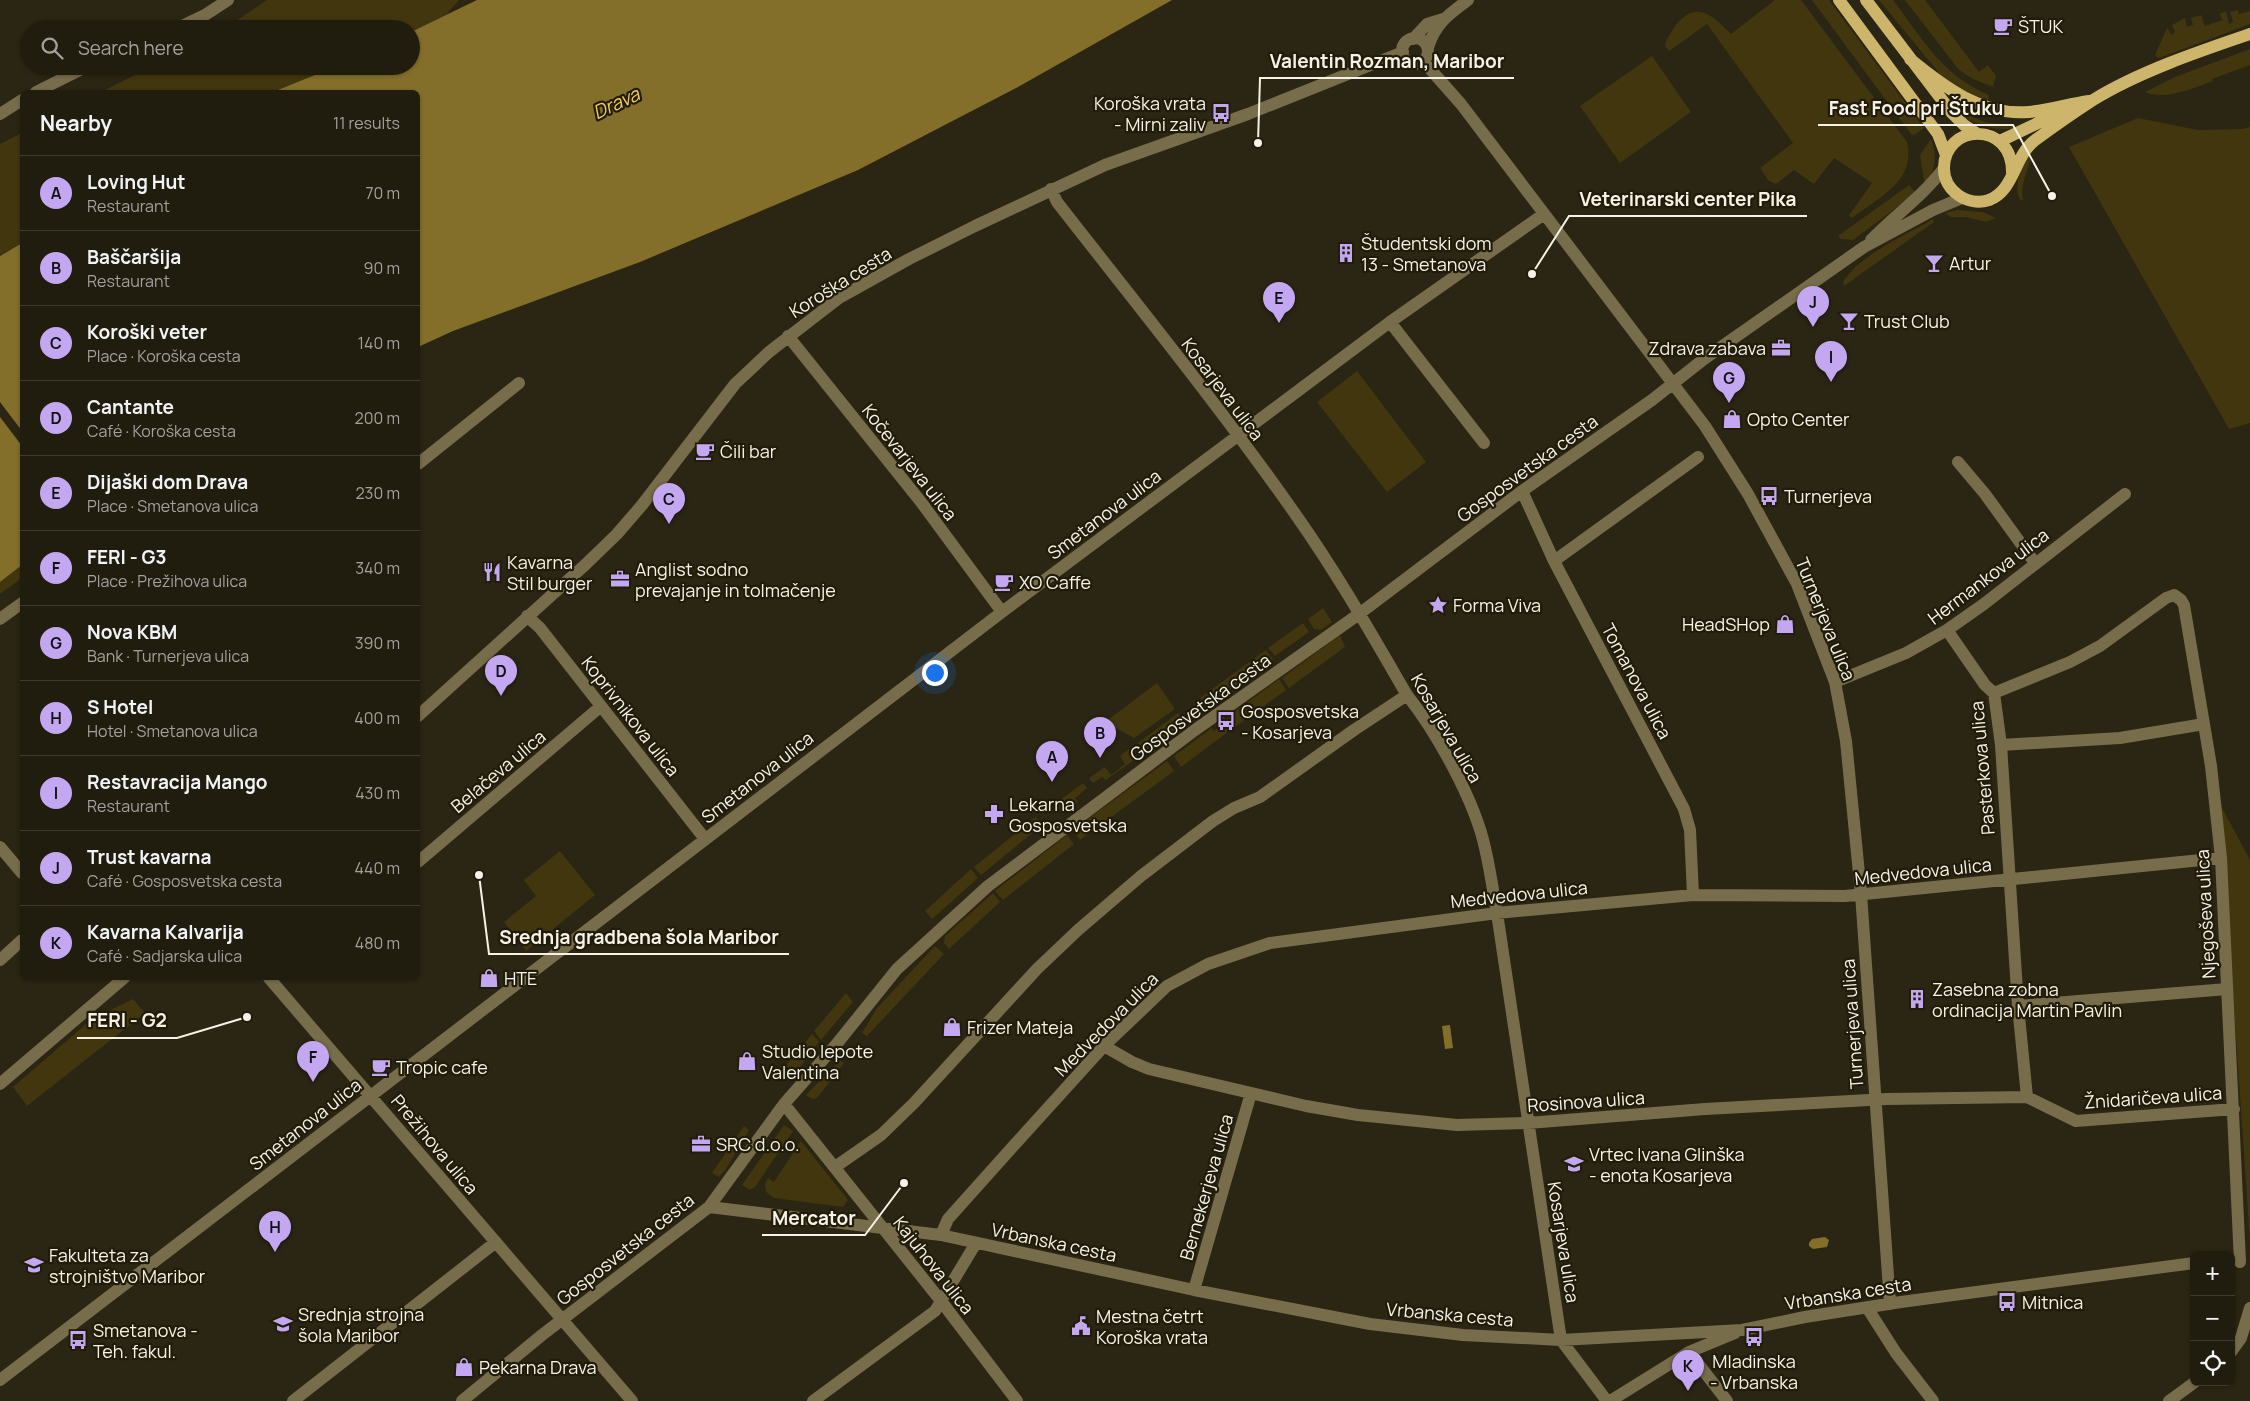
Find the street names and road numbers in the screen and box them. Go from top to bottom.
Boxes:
street label: Koroška cesta [784,241,896,323]
street label: Kosarjeva ulica [1177,333,1269,445]
street label: Kočevarjeva ulica [857,399,963,525]
street label: Gosposvetska cesta [1452,409,1602,527]
street label: Smetanova ulica [1042,463,1166,565]
street label: Hermankova ulica [1923,523,2053,629]
street label: Turnerjeva ulica [1790,554,1862,684]
street label: Tomanova ulica [1597,619,1677,743]
street label: Gosposvetska cesta [1125,648,1275,766]
street label: Koprivnikova ulica [577,651,685,781]
street label: Kosarjeva ulica [1406,669,1488,787]
street label: Pasterkova ulica [1964,700,2000,836]
street label: Belačeva ulica [446,724,550,818]
street label: Smetanova ulica [696,726,818,828]
street label: Njegoševa ulica [2190,849,2220,979]
street label: Medvedova ulica [1853,852,1993,890]
street label: Medvedova ulica [1449,875,1589,913]
street label: Turnerjeva ulica [1835,958,1869,1090]
street label: Medvedova ulica [1049,967,1163,1081]
street label: Smetanova ulica [244,1073,366,1175]
street label: Žnidaričeva ulica [2083,1080,2223,1114]
street label: Rosinova ulica [1526,1085,1646,1117]
street label: Prežihova ulica [386,1089,484,1199]
street label: Bernekerjeva ulica [1174,1111,1238,1263]
street label: Kosarjeva ulica [1543,1180,1585,1304]
street label: Gosposvetska cesta [551,1188,699,1310]
street label: Kajuhova ulica [888,1211,980,1319]
street label: Vrbanska cesta [989,1217,1119,1267]
street label: Vrbanska cesta [1783,1271,1913,1315]
street label: Vrbanska cesta [1385,1296,1515,1332]

